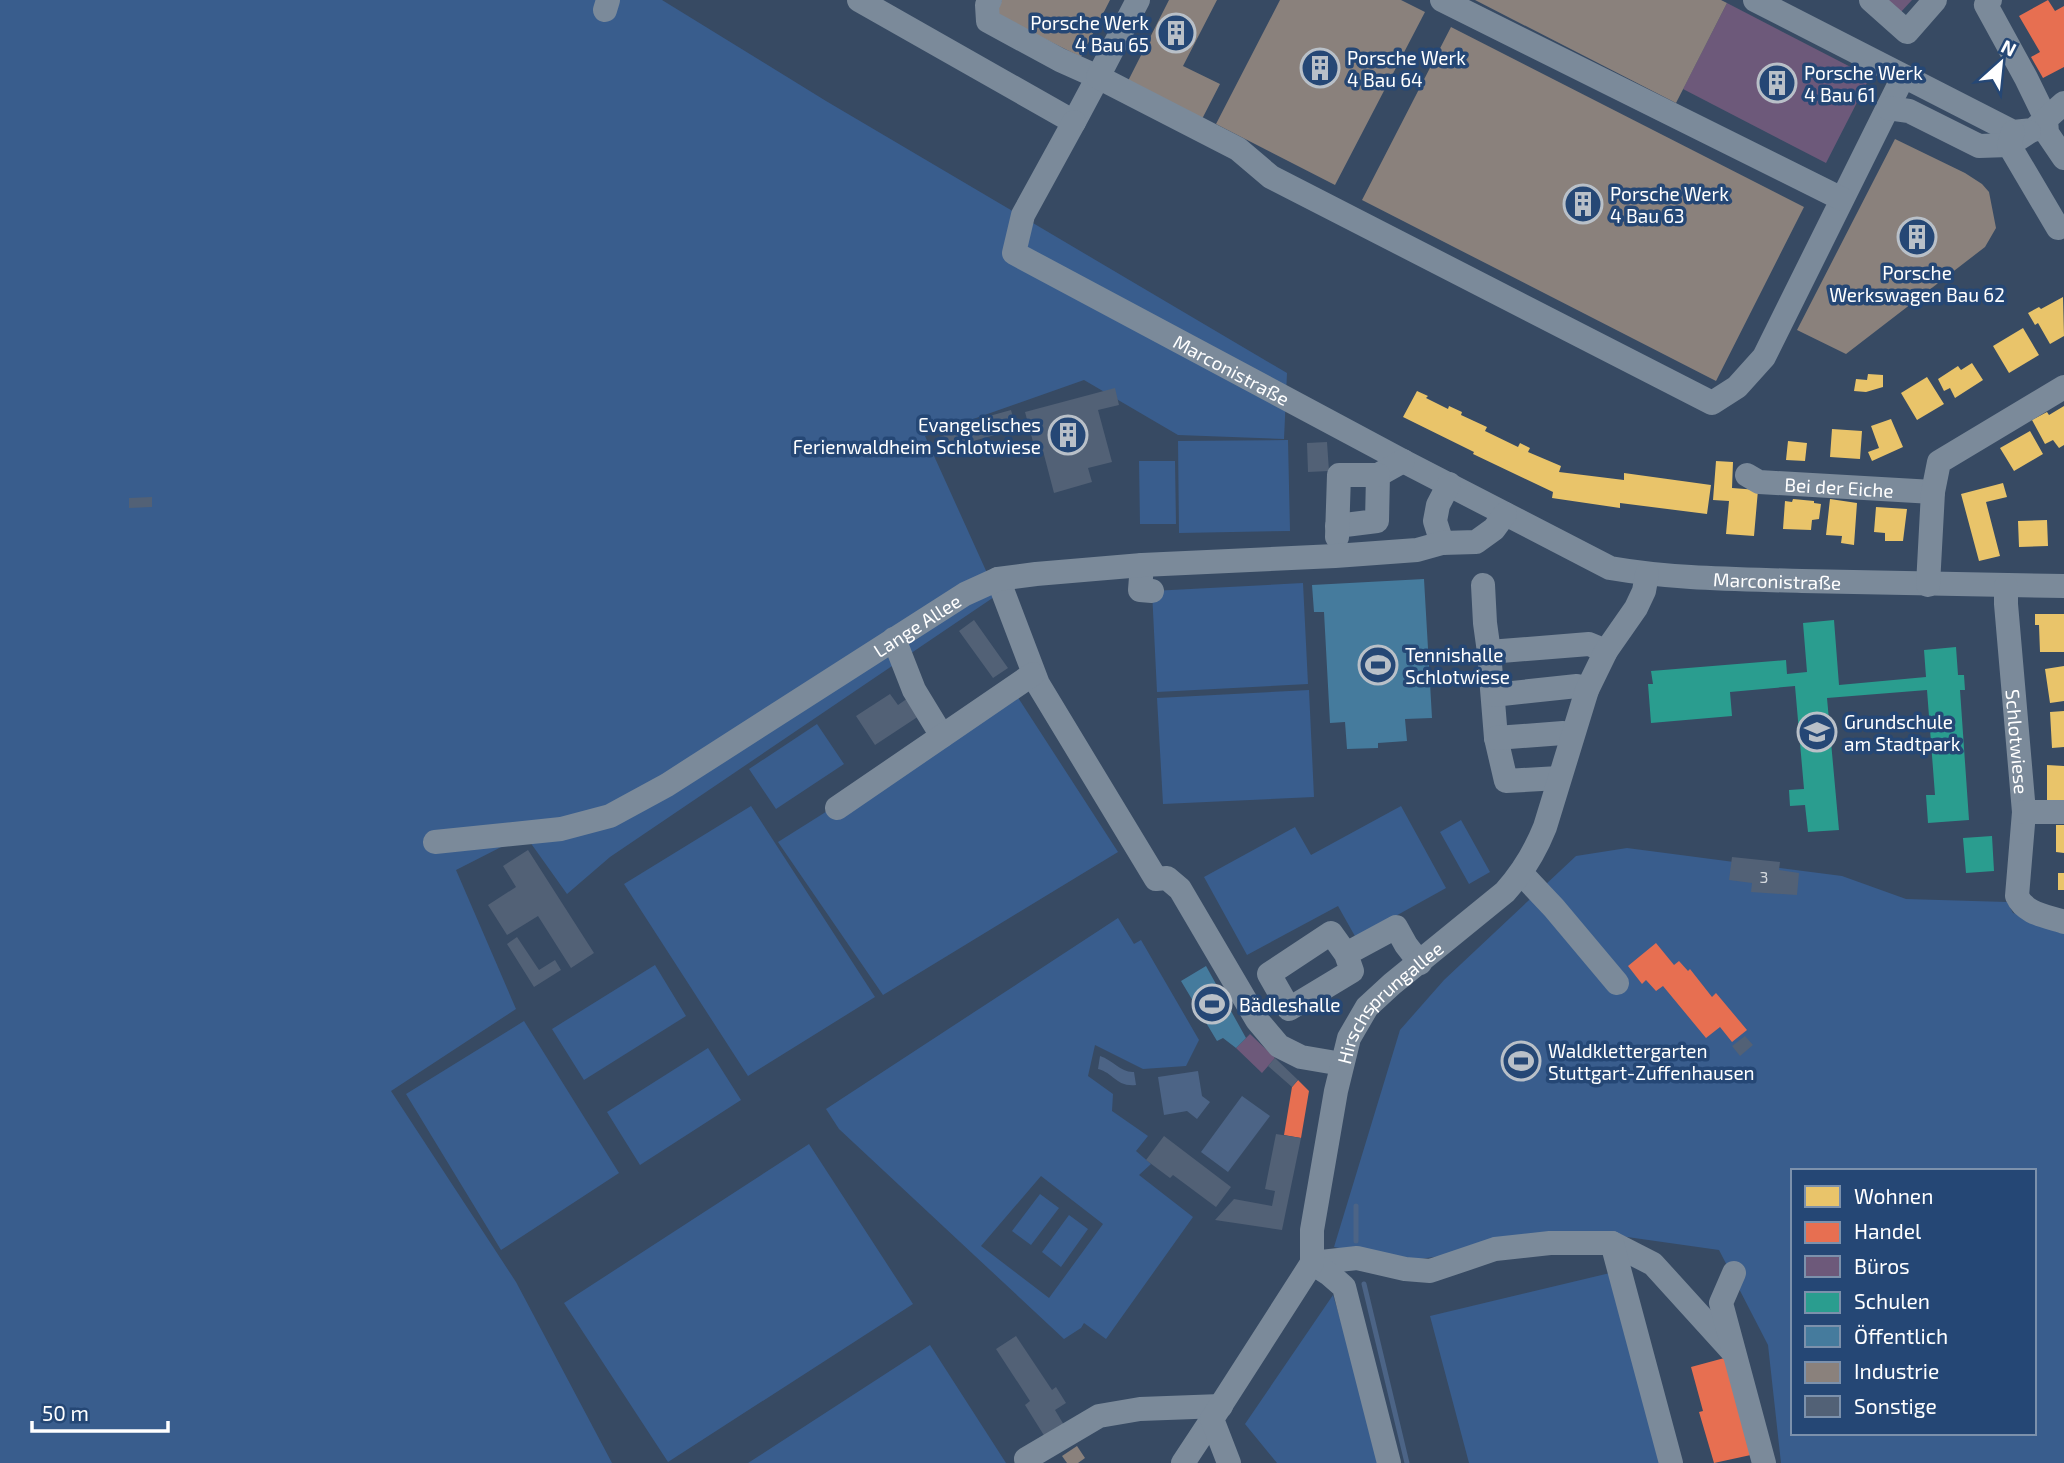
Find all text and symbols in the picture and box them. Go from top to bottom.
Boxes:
place label: Porsche Werk 4 Bau 65 [1030,11,1149,56]
building icon: Porsche Werk 4 Bau 65 [1155,12,1197,54]
north arrow [1966,28,2036,98]
text: N [1998,34,2020,61]
place label: Porsche Werk 4 Bau 64 [1347,46,1466,91]
building icon: Porsche Werk 4 Bau 64 [1299,47,1341,89]
place label: Porsche Werk 4 Bau 61 [1804,61,1923,106]
building icon: Porsche Werk 4 Bau 61 [1756,62,1798,104]
place label: Porsche Werk 4 Bau 63 [1610,182,1729,227]
building icon: Porsche Werk 4 Bau 63 [1562,183,1604,225]
building icon: Porsche Werkswagen Bau 62 [1896,216,1938,258]
place label: Porsche Werkswagen Bau 62 [1829,261,2005,306]
street label: Marconistraße [1170,329,1294,410]
place label: Evangelisches Ferienwaldheim Schlotwiese [793,413,1041,458]
building icon: Evangelisches Ferienwaldheim Schlotwiese [1047,414,1089,456]
street label: Bei der Eiche [1784,472,1894,501]
street label: Marconistraße [1713,567,1841,593]
street label: Lange Allee [869,588,965,661]
place label: Tennishalle Schlotwiese [1405,643,1510,688]
sports icon: Tennishalle Schlotwiese [1357,644,1399,686]
street label: Schlotwiese [2002,688,2034,795]
place label: Grundschule am Stadtpark [1844,710,1961,755]
school or university icon: Grundschule am Stadtpark [1796,711,1838,753]
house number: 3 [1760,867,1768,886]
street label: Hirschsprungallee [1332,936,1447,1066]
sports icon: Bädleshalle [1191,983,1233,1025]
place label: Bädleshalle [1239,993,1341,1016]
place label: Waldklettergarten Stuttgart-Zuffenhausen [1548,1039,1755,1084]
sports icon: Waldklettergarten Stuttgart-Zuffenhausen [1500,1040,1542,1082]
legend [1791,1169,2036,1435]
text: Wohnen [1854,1183,1933,1208]
text: Handel [1854,1218,1922,1243]
text: Büros [1854,1253,1910,1278]
text: Schulen [1854,1288,1930,1313]
text: Öffentlich [1854,1323,1948,1348]
text: Industrie [1854,1358,1939,1383]
scale bar [32,1390,168,1434]
text: Sonstige [1854,1393,1937,1418]
text: 50 m [42,1400,89,1425]

